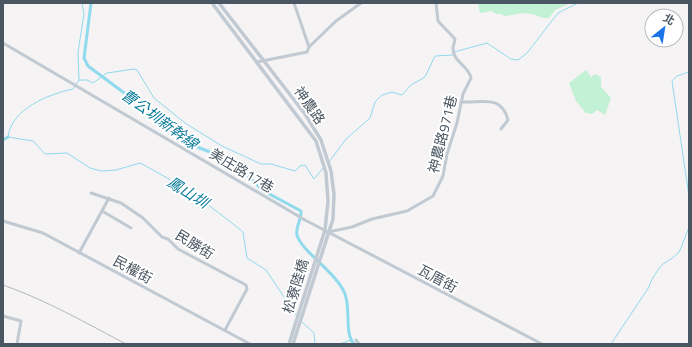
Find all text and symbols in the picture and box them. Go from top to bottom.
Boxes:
north arrow [644,8,684,48]
text: 北 [660,10,678,29]
street label: 神農路 [289,82,331,128]
water label: 曹公圳新幹線 [117,83,205,156]
street label: 神農路971巷 [422,93,462,175]
street label: 美庄路17巷 [206,143,278,197]
water label: 鳳山圳 [163,170,215,215]
street label: 民勝街 [172,224,218,264]
street label: 民權街 [110,250,156,288]
street label: 松寮陸橋 [277,256,313,316]
street label: 瓦厝街 [415,259,461,297]

